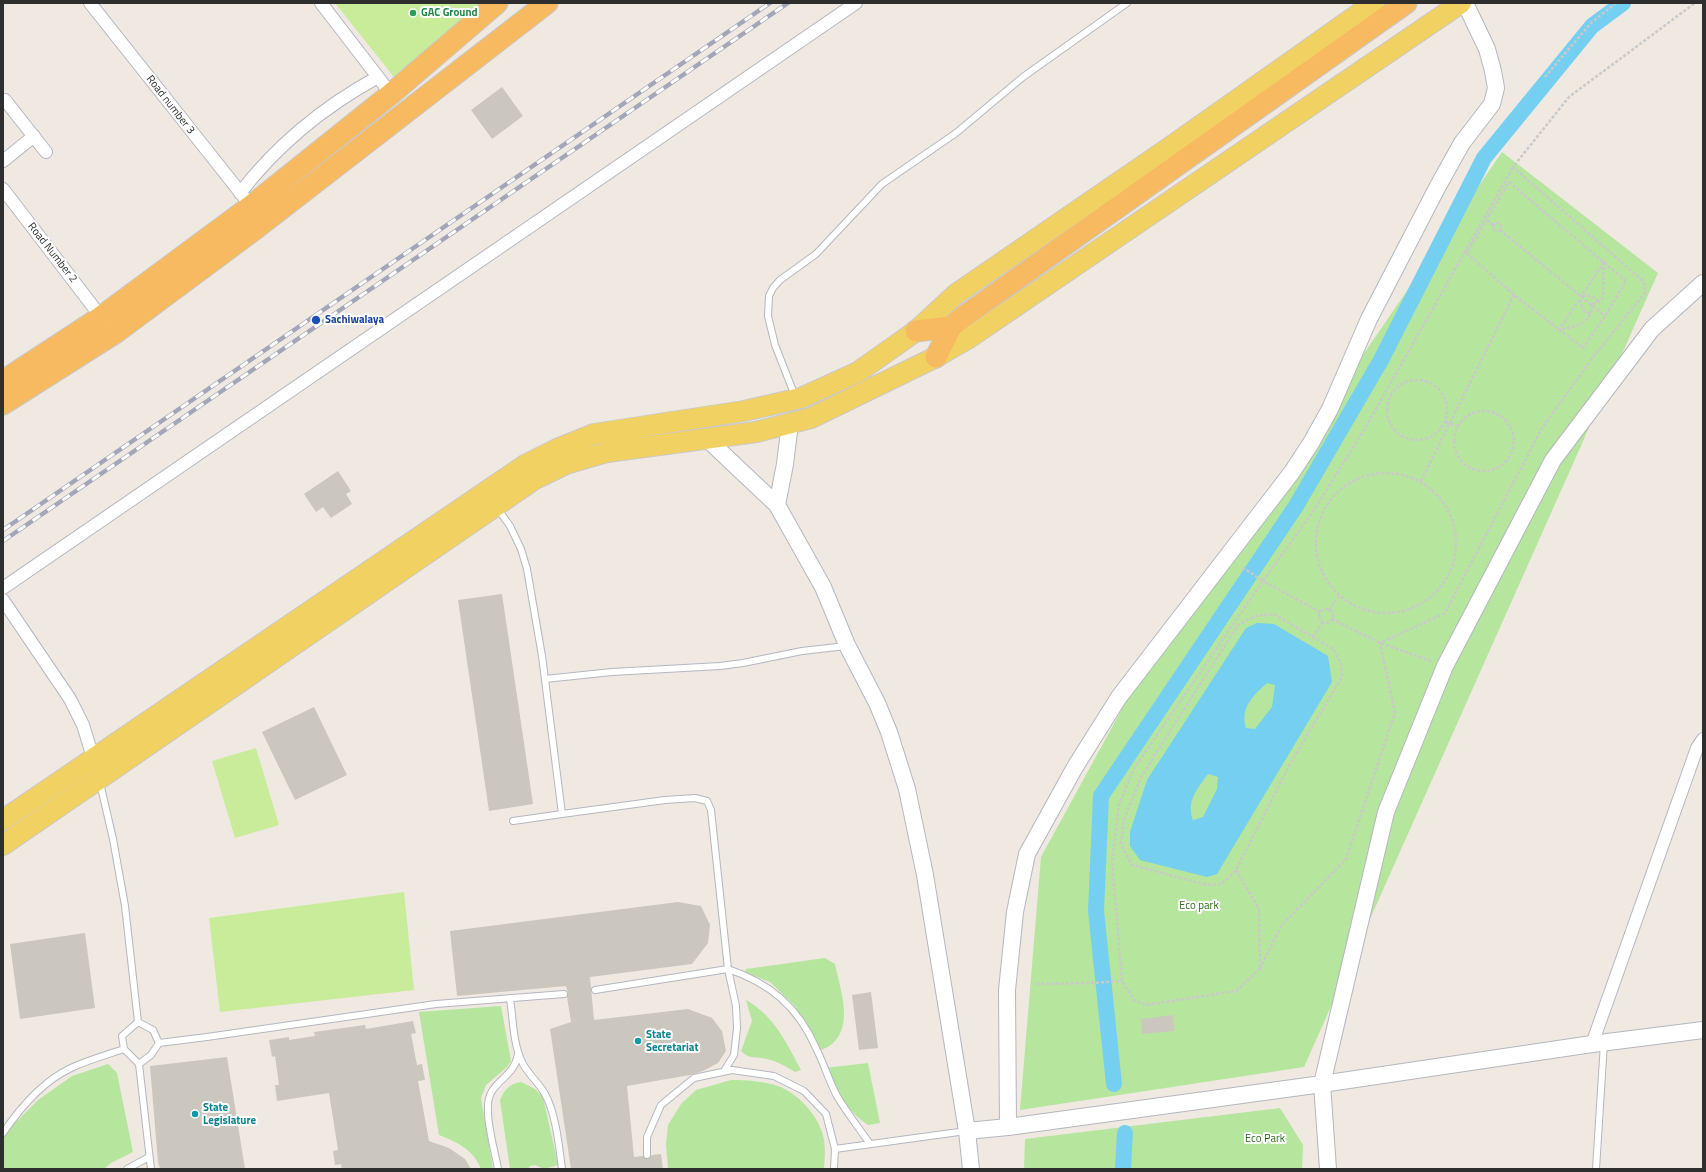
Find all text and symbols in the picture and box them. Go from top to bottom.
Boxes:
place label: GAC Ground [421,6,478,20]
marker: GAC Ground [408,8,418,18]
street label: Road number 3 [143,73,197,137]
street label: Road Number 2 [25,220,79,286]
place label: Sachiwalaya [325,313,384,327]
marker: Sachiwalaya [310,314,322,326]
park label: Eco park [1179,899,1219,913]
place label: State Secretariat [646,1028,698,1054]
marker: State Secretariat [633,1036,643,1046]
place label: State Legislature [203,1101,256,1127]
marker: State Legislature [190,1109,200,1119]
park label: Eco Park [1245,1132,1285,1146]

